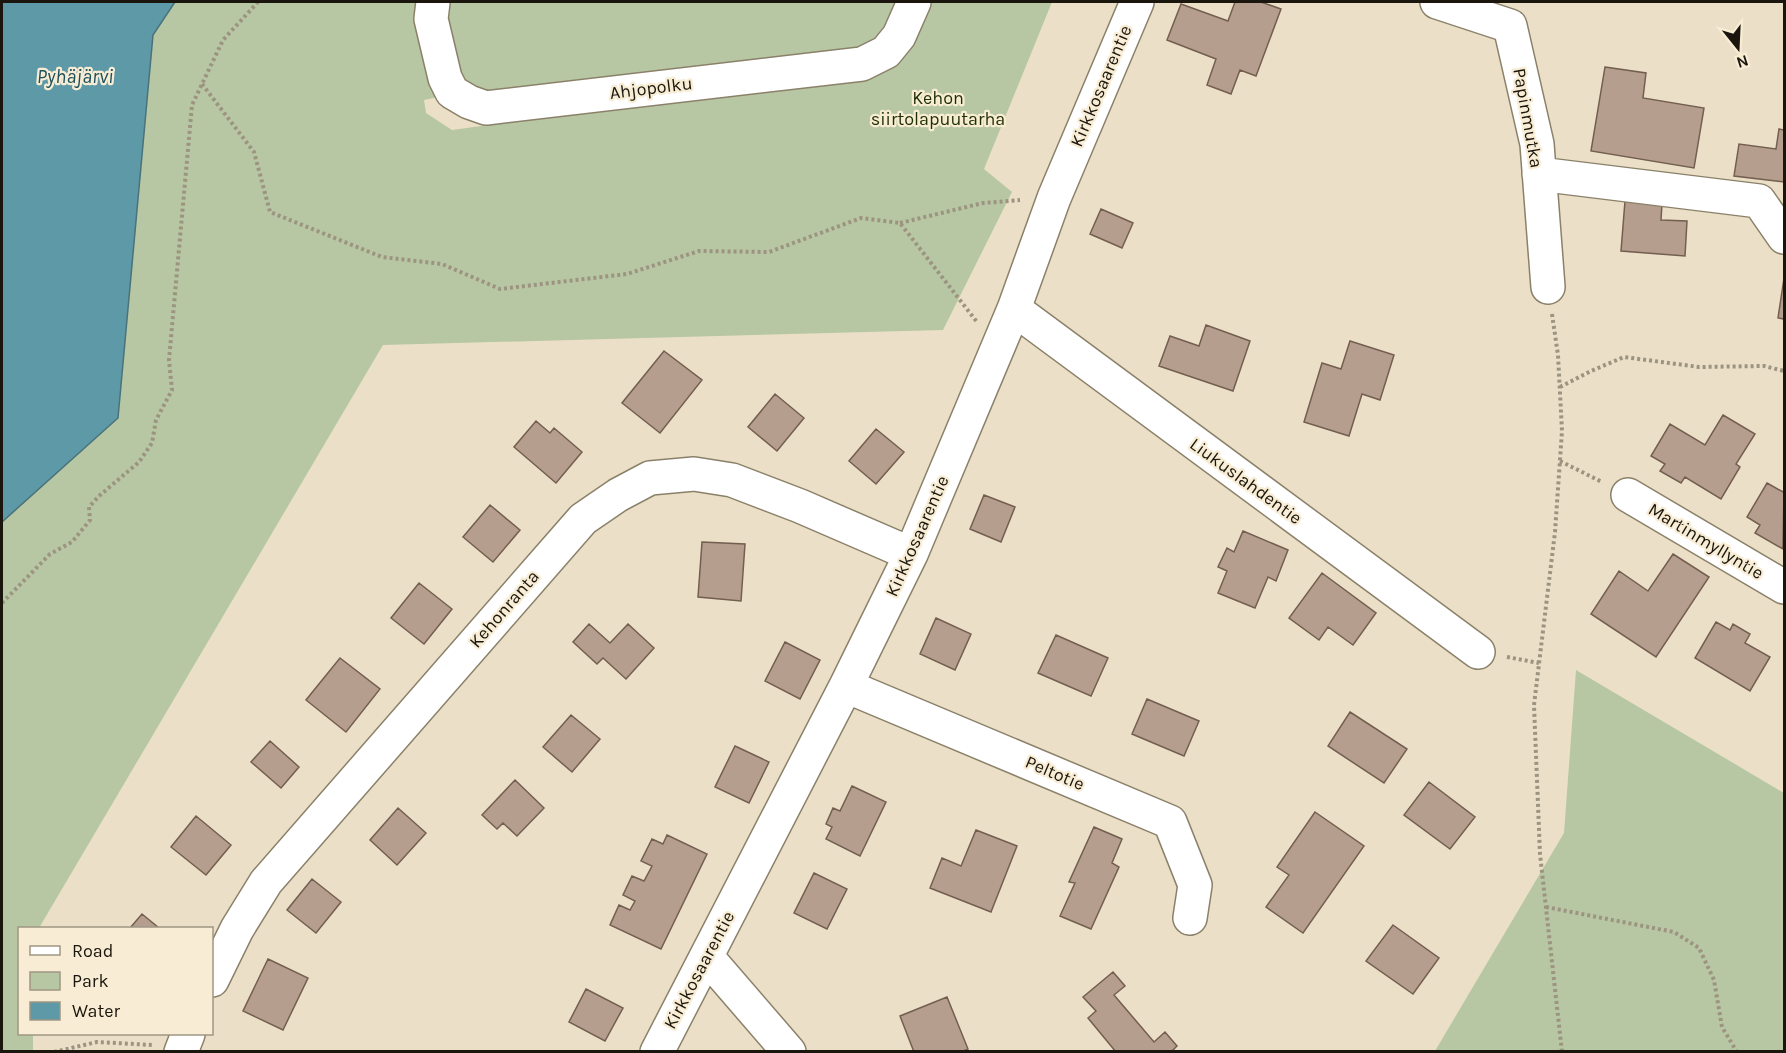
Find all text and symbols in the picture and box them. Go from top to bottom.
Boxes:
north arrow [1708,18,1768,78]
street label: Kirkkosaarentie [1065,22,1137,150]
text: N [1734,51,1751,73]
water label: Pyhäjärvi [37,65,113,88]
street label: Papinmutka [1508,66,1548,170]
street label: Ahjopolku [608,72,694,104]
park label: Kehon siirtolapuutarha [871,87,1005,130]
street label: Liukuslahdentie [1186,433,1306,529]
street label: Kirkkosaarentie [880,472,954,600]
street label: Martinmyllyntie [1644,498,1768,584]
street label: Kehonranta [464,566,544,652]
street label: Peltotie [1022,751,1088,795]
street label: Kirkkosaarentie [659,907,739,1033]
legend [18,927,213,1035]
text: Road [72,940,113,962]
text: Park [72,970,109,992]
text: Water [72,1000,120,1022]

